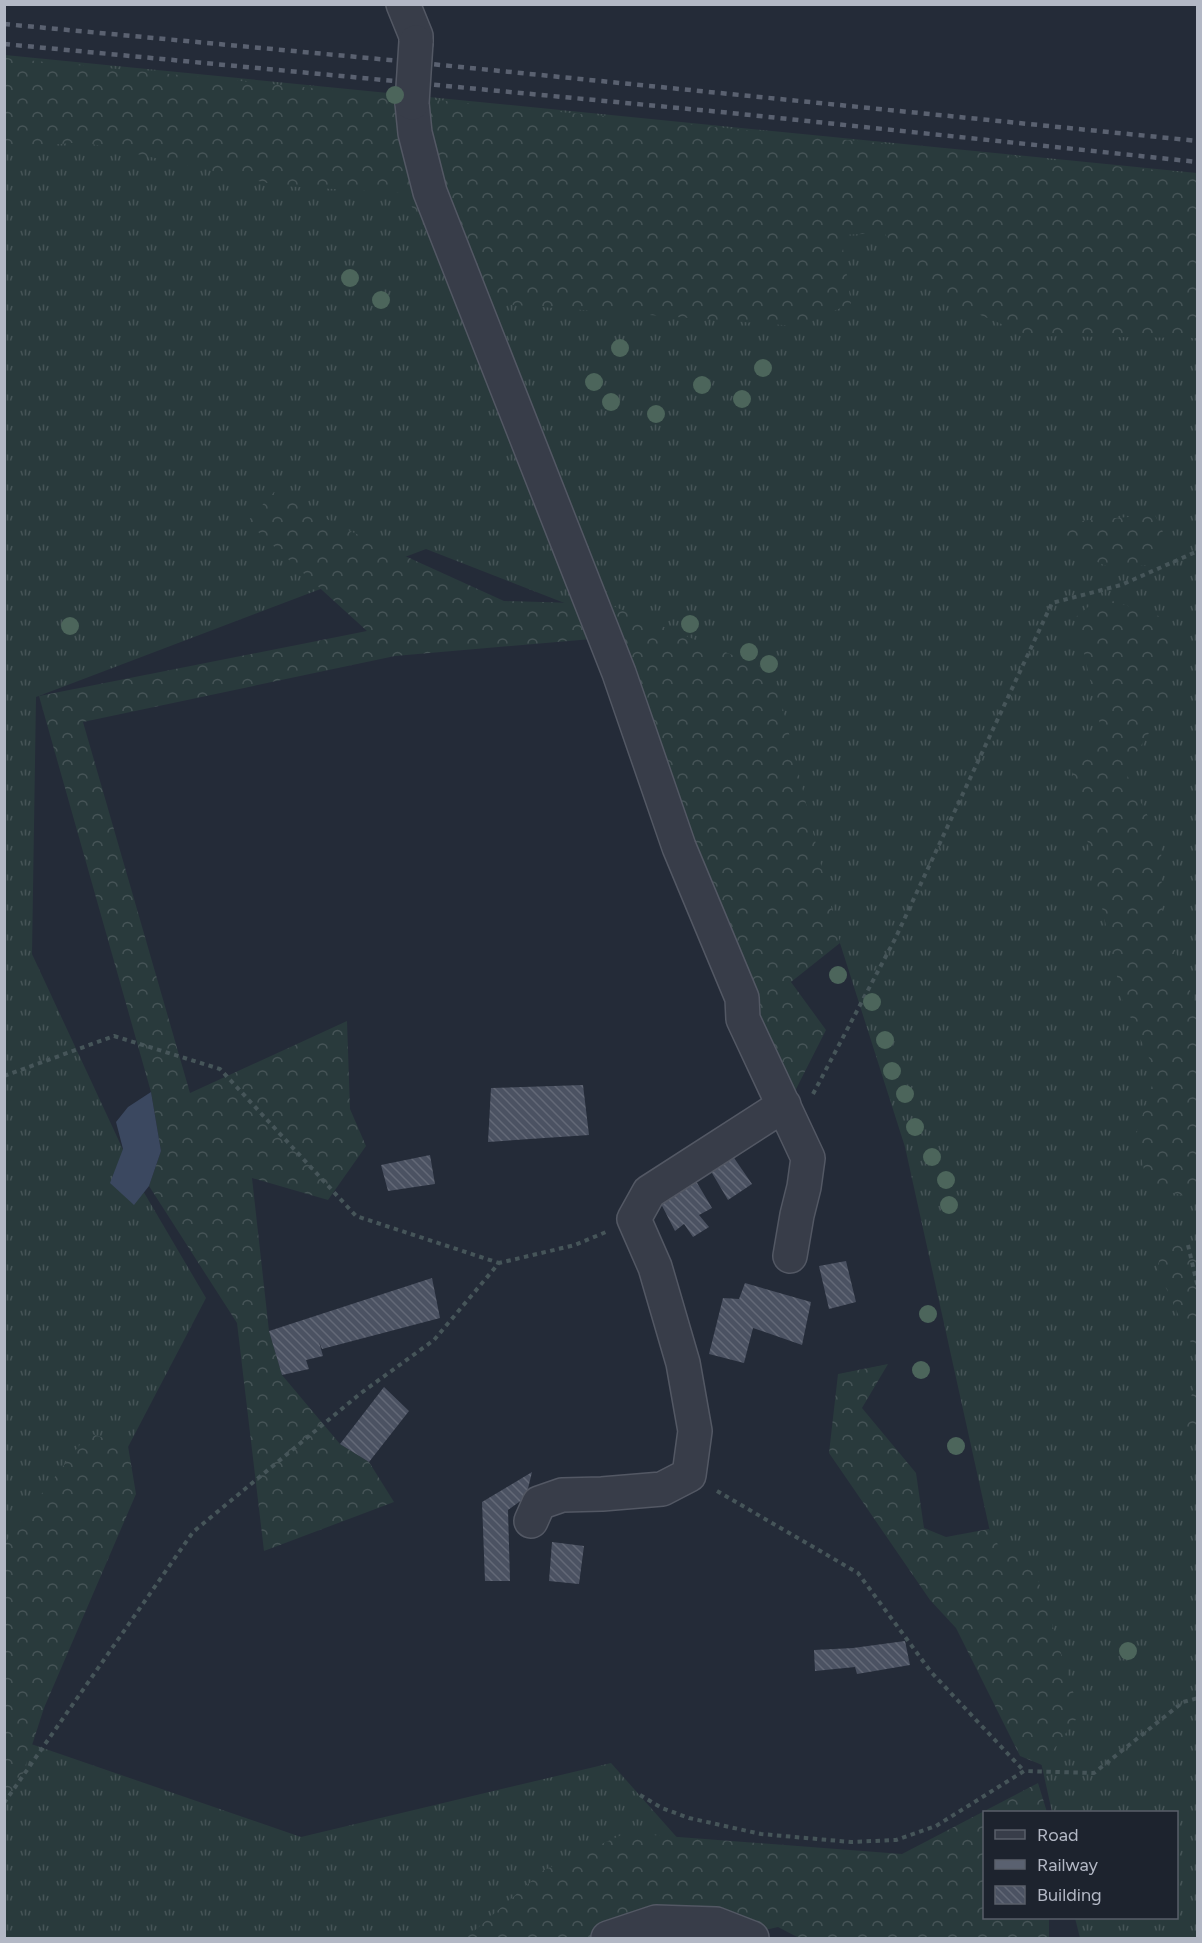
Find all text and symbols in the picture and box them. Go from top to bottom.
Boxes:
legend [983,1811,1178,1919]
text: Road [1037,1824,1078,1846]
text: Railway [1037,1854,1099,1876]
text: Building [1037,1884,1102,1906]

